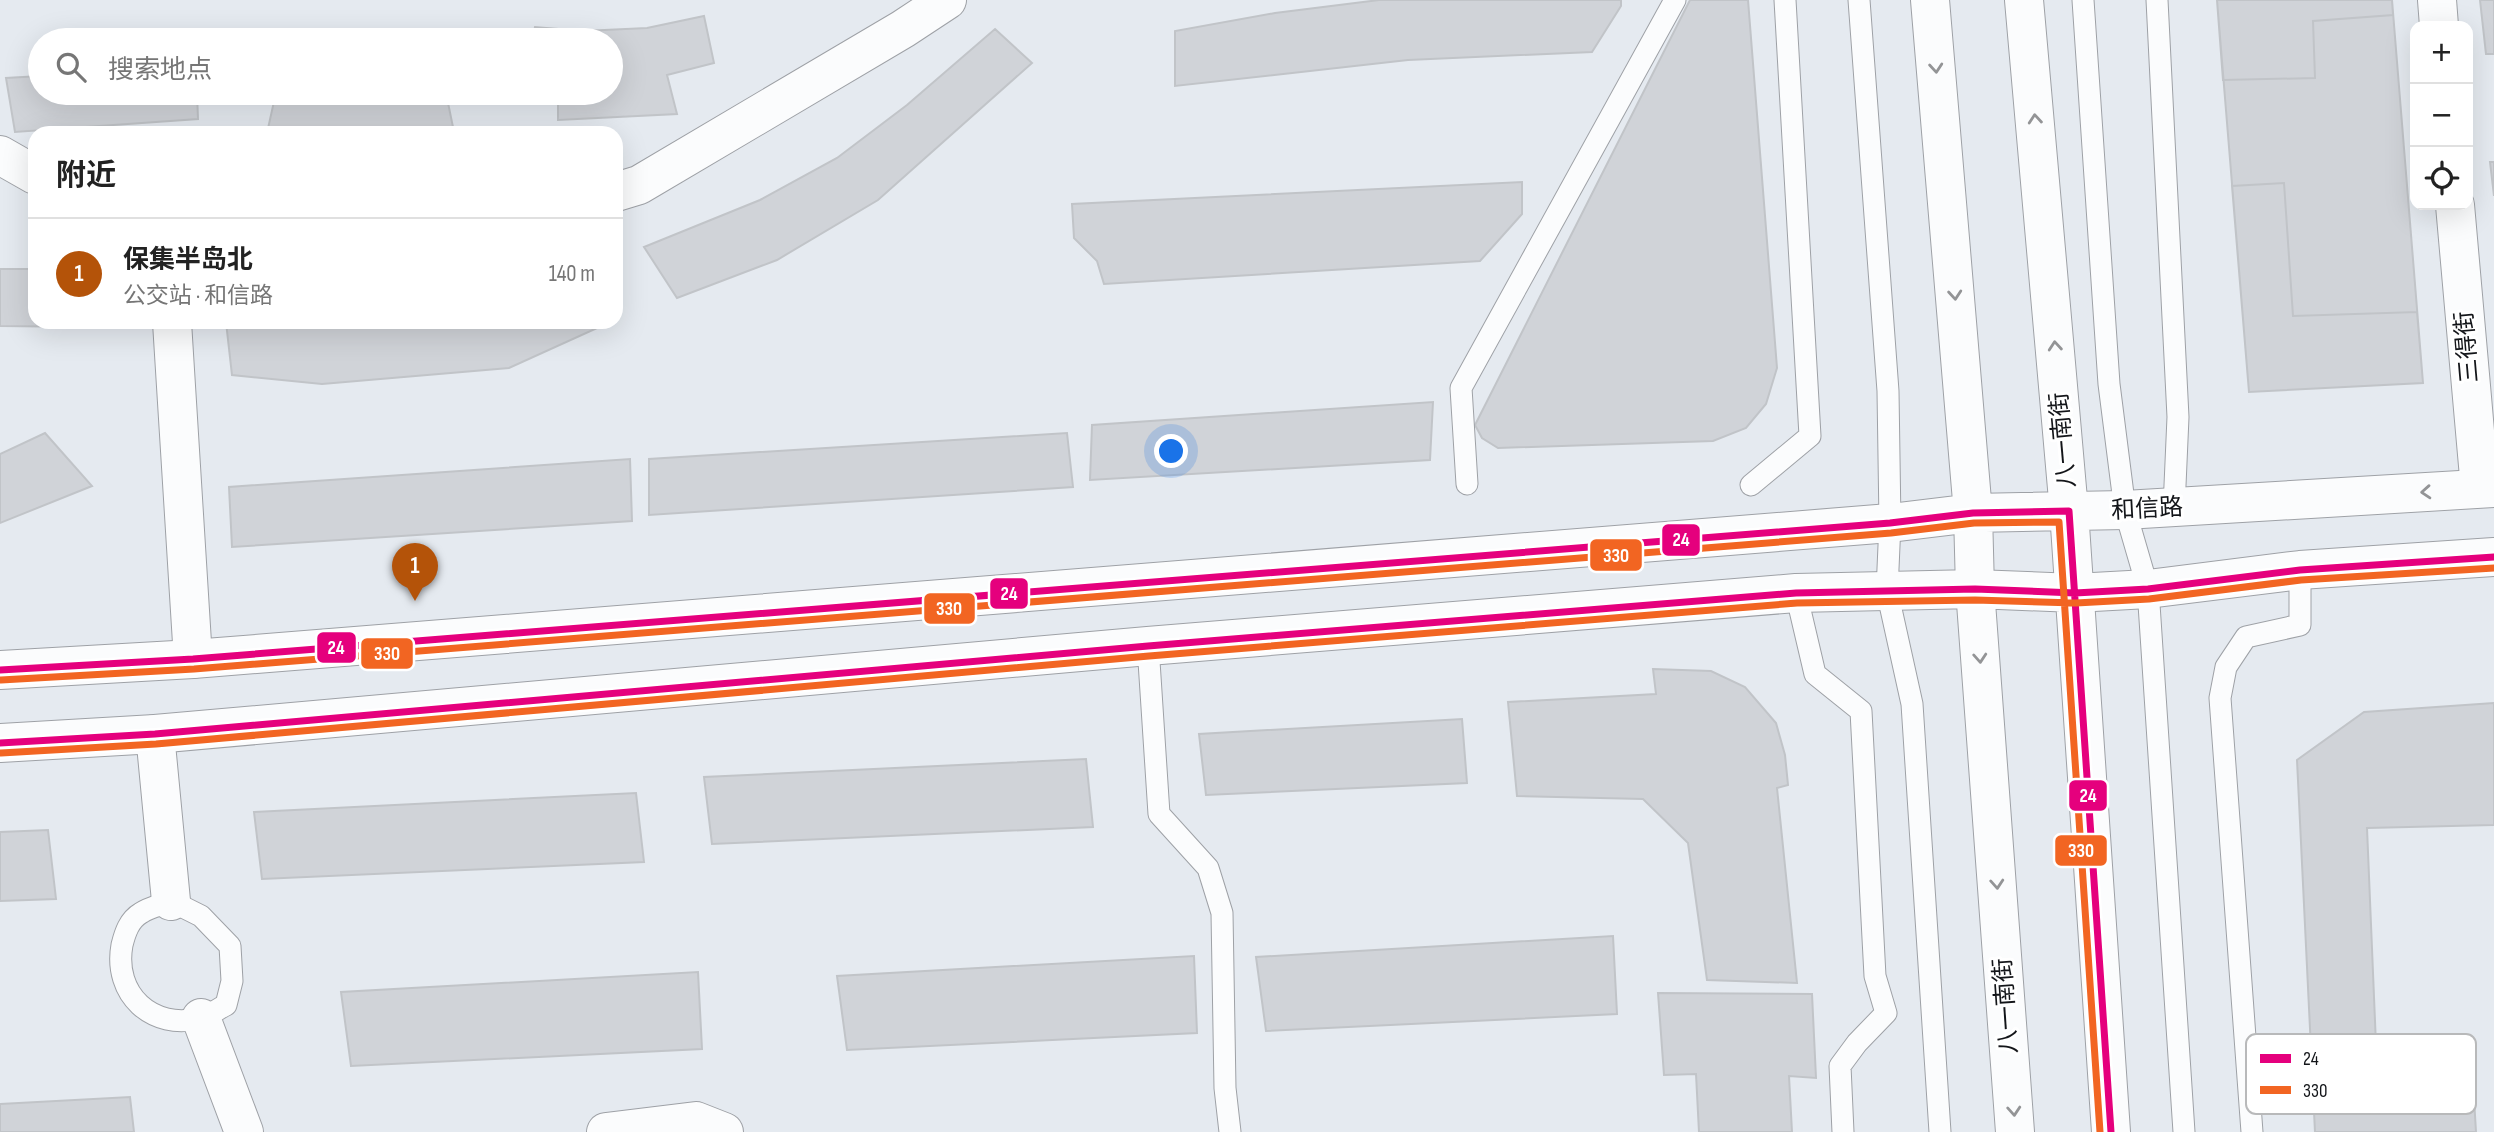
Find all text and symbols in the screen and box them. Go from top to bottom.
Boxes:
map controls [2410,21,2473,210]
button: + [2410,21,2473,84]
search box [28,28,623,105]
icon: search [52,48,90,86]
text: 搜索地点 [108,55,212,86]
one-way arrow [1928,63,1943,74]
button: − [2410,84,2473,147]
one-way arrow [2028,113,2043,124]
button: locate [2410,147,2473,210]
text: 附近 [56,158,116,194]
text: 保集半岛北 [123,245,253,276]
text: 1 [74,260,84,288]
text: 140 m [549,260,595,288]
text: 公交站 · 和信路 [123,282,273,310]
one-way arrow [1947,290,1962,301]
street label: 三得街 [2449,310,2485,384]
one-way arrow [2048,340,2063,351]
street label: 八一南街 [2044,391,2082,489]
your location [1154,434,1188,468]
one-way arrow [2420,484,2431,499]
street label: 和信路 [2110,493,2184,525]
line badge: 24 [1661,523,1701,557]
text: 24 [1672,529,1690,552]
line badge: 330 [1589,538,1643,572]
pin: 1 [392,543,438,601]
text: 330 [1603,545,1629,568]
line badge: 24 [989,577,1029,610]
text: 24 [1000,583,1018,606]
line badge: 330 [923,592,976,625]
text: 330 [936,598,962,621]
line badge: 24 [316,631,357,664]
text: 24 [327,637,345,660]
line badge: 330 [360,637,414,670]
text: 330 [374,643,400,666]
one-way arrow [1972,652,1987,663]
line badge: 24 [2068,779,2108,812]
text: 24 [2079,785,2097,808]
line badge: 330 [2054,834,2108,867]
text: 330 [2068,840,2094,863]
one-way arrow [1989,879,2004,890]
street label: 八一南街 [1988,957,2024,1055]
legend [2246,1034,2476,1114]
text: 24 [2303,1048,2319,1071]
text: 330 [2303,1080,2327,1103]
one-way arrow [2006,1106,2021,1117]

